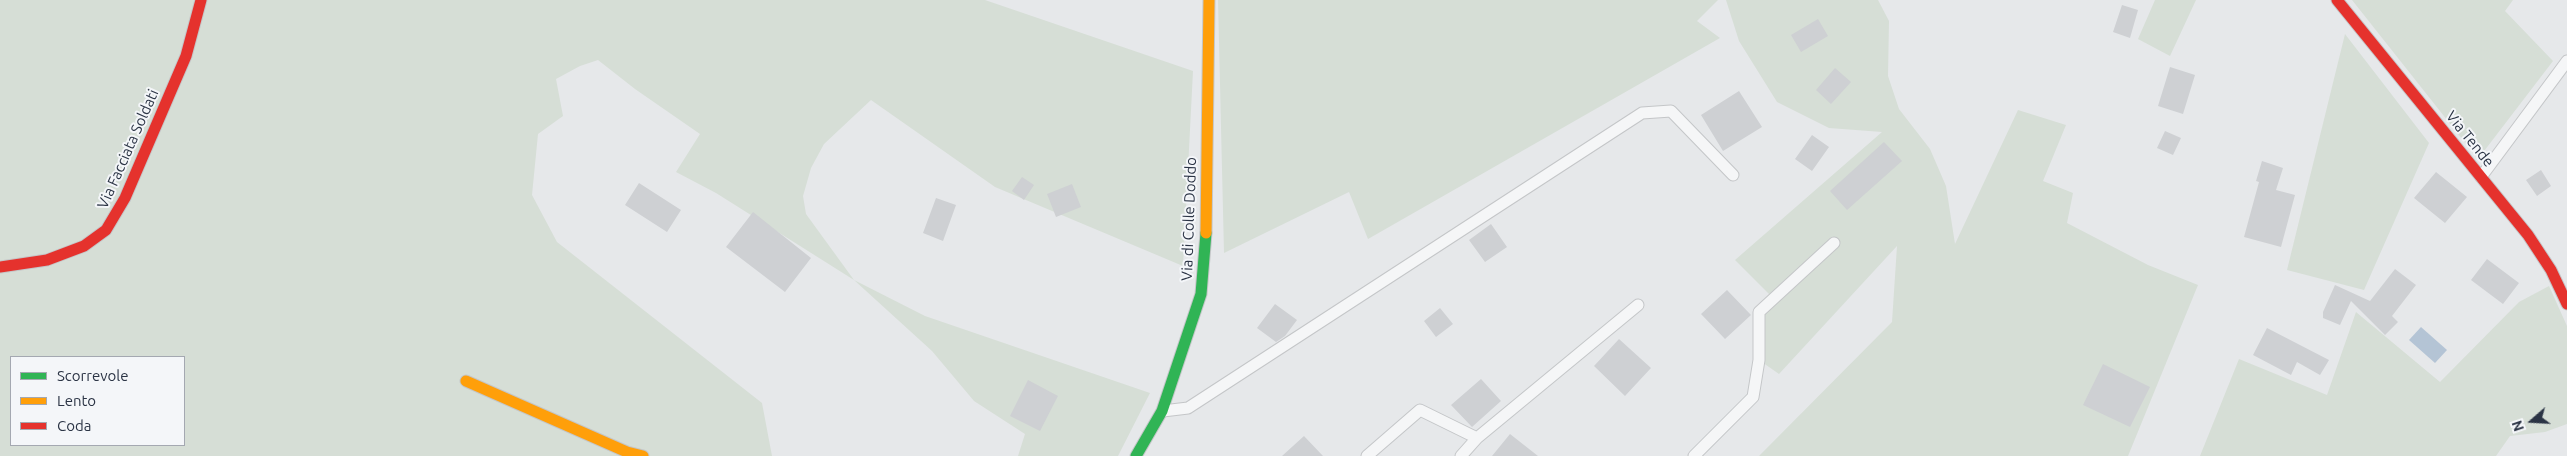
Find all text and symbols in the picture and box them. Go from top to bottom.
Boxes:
street label: Via Facciata Soldati [94,87,162,211]
street label: Via Tende [2442,108,2498,170]
street label: Via di Colle Doddo [1178,157,1200,281]
legend [10,356,185,446]
text: Scorrevole [57,367,128,384]
text: Lento [57,392,96,409]
north arrow [2507,396,2557,446]
text: Coda [57,417,91,434]
text: N [2509,418,2527,433]

